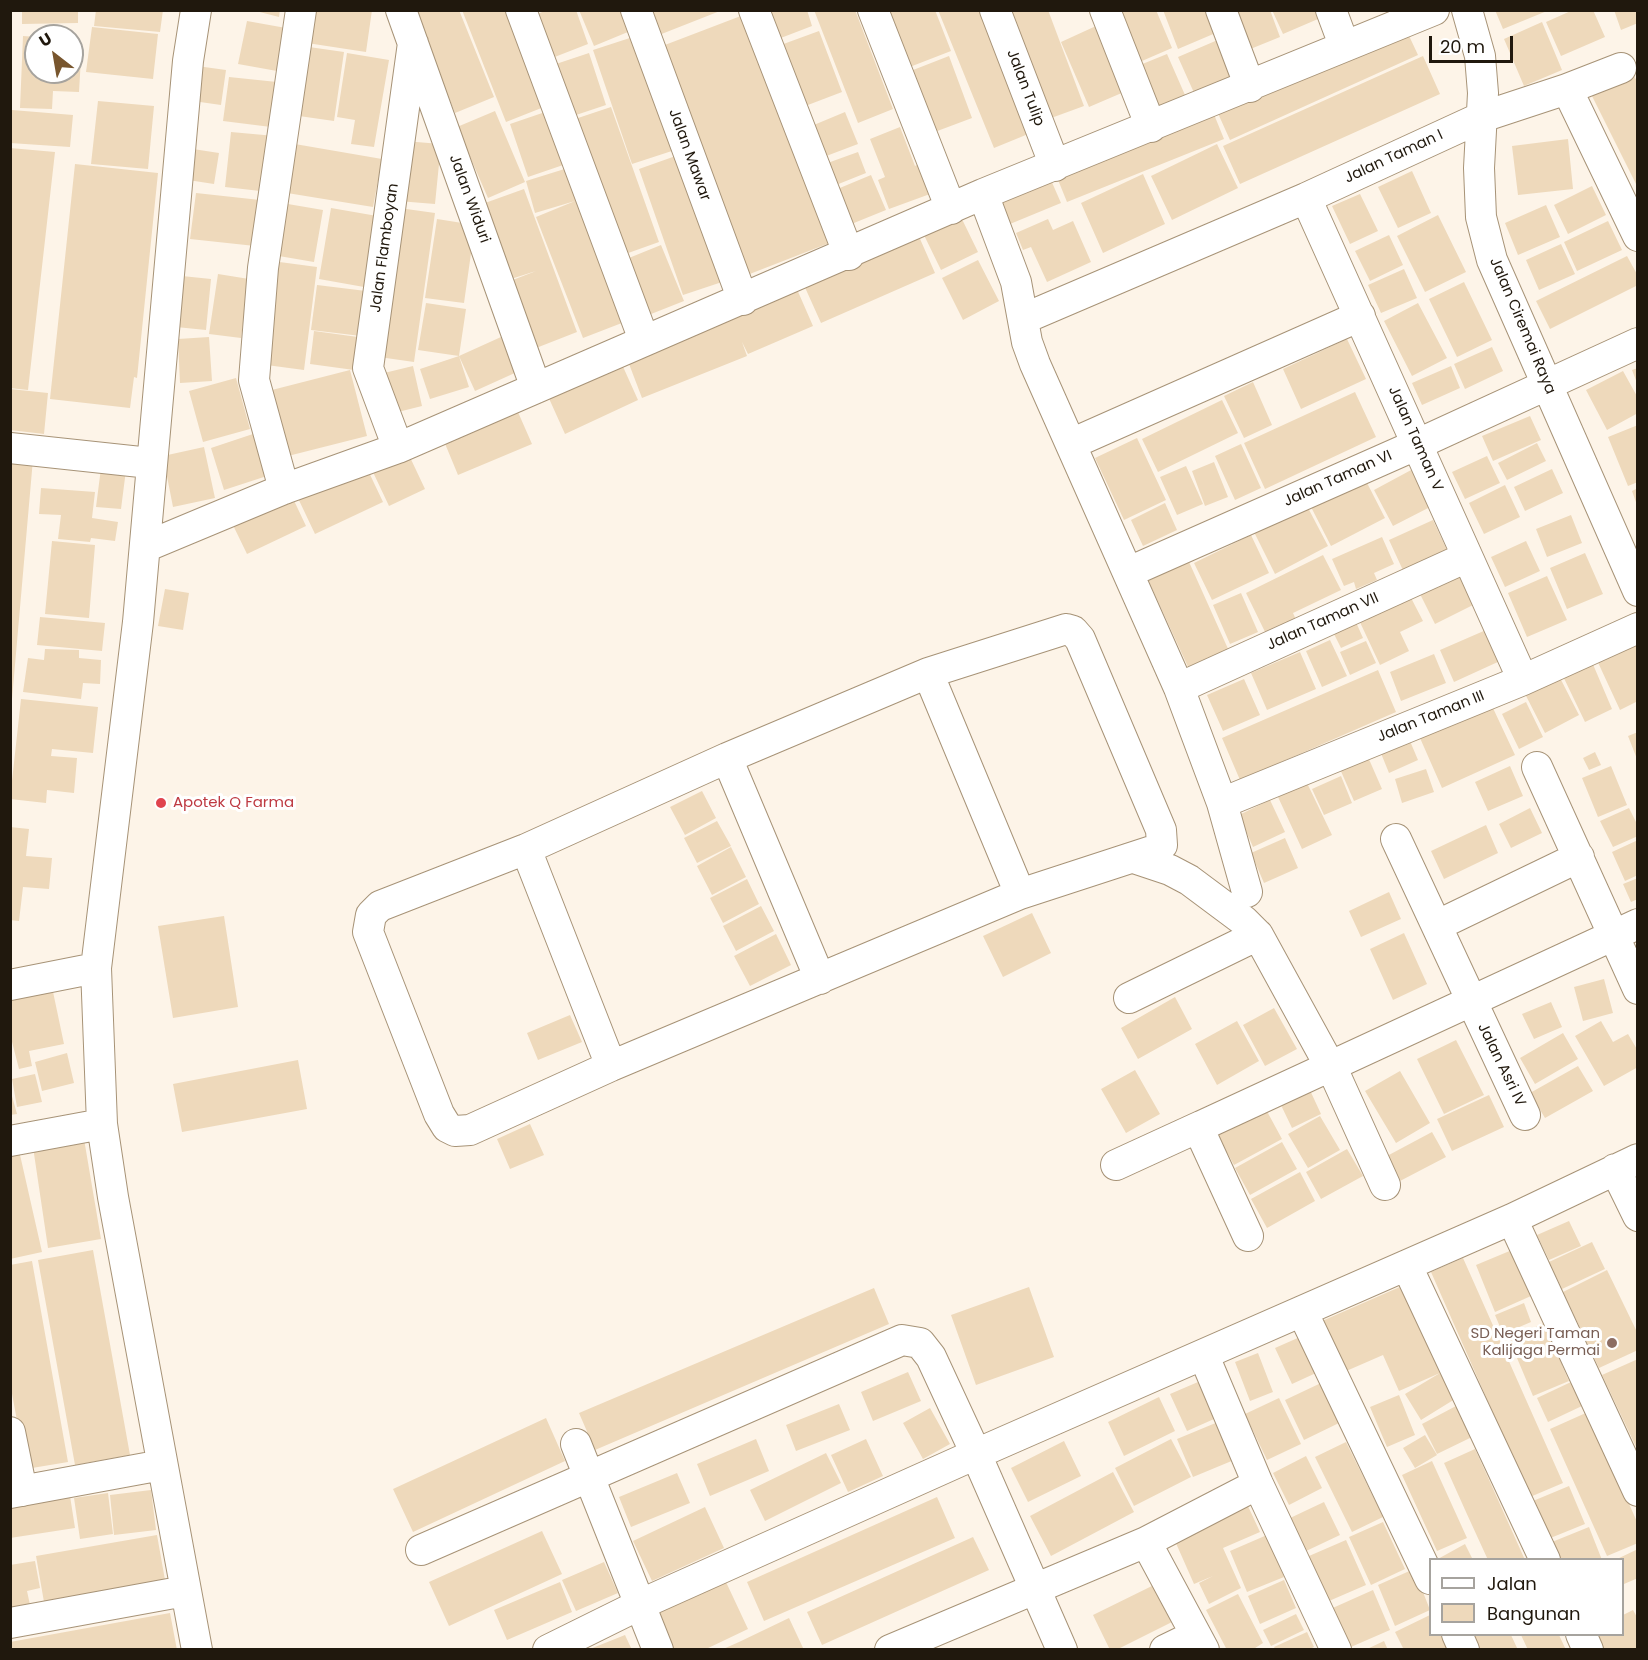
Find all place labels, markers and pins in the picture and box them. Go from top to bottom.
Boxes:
place label: Apotek Q Farma [173,794,294,812]
marker: Apotek Q Farma [154,796,168,810]
place label: SD Negeri Taman Kalijaga Permai [1471,1325,1600,1360]
marker: SD Negeri Taman Kalijaga Permai [1605,1336,1619,1350]

